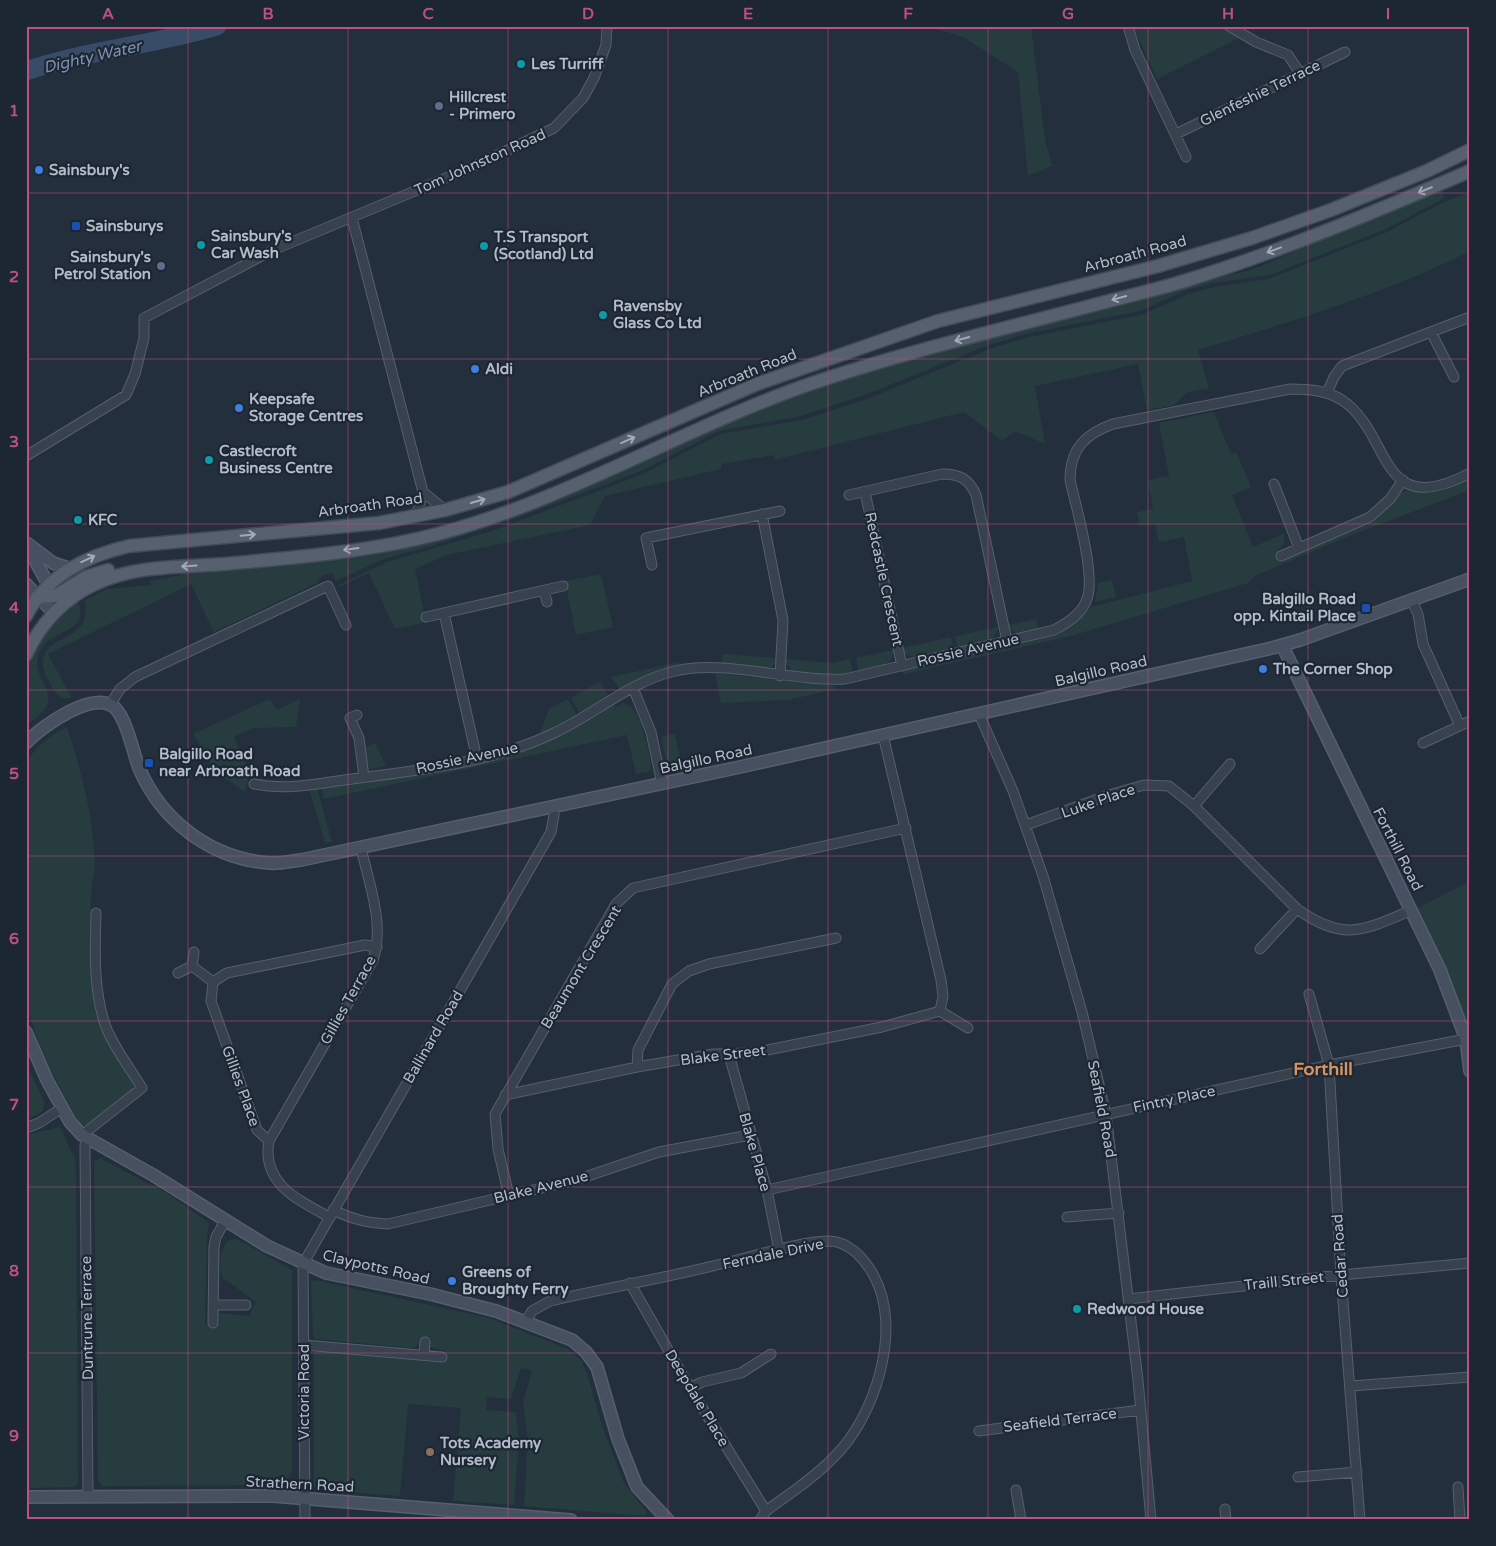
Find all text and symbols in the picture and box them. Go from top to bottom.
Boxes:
text: A [102,4,114,24]
text: B [262,4,274,24]
text: C [422,4,434,24]
text: D [582,4,594,24]
text: E [743,4,753,24]
text: F [903,4,913,24]
text: G [1062,4,1074,24]
text: H [1222,4,1234,24]
text: I [1386,4,1390,24]
water label: Dighty Water [41,36,145,78]
place label: Les Turriff [531,55,604,73]
street label: Glenfeshie Terrace [1197,56,1323,130]
marker: Les Turriff [515,58,527,70]
place label: Hillcrest - Primero [449,88,515,123]
marker: Hillcrest - Primero [433,100,445,112]
text: 1 [9,101,19,121]
street label: Tom Johnston Road [411,125,549,199]
place label: Sainsbury's [49,161,130,180]
marker: Sainsbury's [33,164,45,176]
one-way arrow [1418,186,1433,196]
place label: Sainsburys [86,217,163,236]
marker: Sainsburys [70,220,82,232]
place label: Sainsbury's Car Wash [211,227,292,262]
place label: T.S Transport (Scotland) Ltd [493,228,594,263]
street label: Arbroath Road [1082,232,1188,276]
marker: Sainsbury's Car Wash [195,239,207,251]
marker: T.S Transport (Scotland) Ltd [478,240,490,252]
one-way arrow [1267,246,1282,255]
place label: Sainsbury's Petrol Station [54,248,151,283]
marker: Sainsbury's Petrol Station [155,260,167,272]
text: 2 [9,267,19,287]
one-way arrow [1111,294,1127,304]
place label: Ravensby Glass Co Ltd [613,297,702,332]
marker: Ravensby Glass Co Ltd [597,309,609,321]
one-way arrow [954,335,970,344]
street label: Arbroath Road [695,345,799,401]
place label: Aldi [485,360,513,378]
marker: Aldi [469,363,481,375]
place label: Keepsafe Storage Centres [249,390,363,426]
marker: Keepsafe Storage Centres [233,402,245,414]
text: 3 [9,432,19,452]
one-way arrow [620,435,635,445]
place label: Castlecroft Business Centre [219,442,333,477]
marker: Castlecroft Business Centre [203,454,215,466]
street label: Arbroath Road [316,489,424,521]
one-way arrow [469,496,485,505]
street label: Redcastle Crescent [861,510,907,648]
place label: KFC [88,511,118,529]
marker: KFC [72,514,84,526]
one-way arrow [240,530,256,540]
one-way arrow [343,545,359,555]
one-way arrow [80,553,95,563]
one-way arrow [181,562,197,571]
place label: Balgillo Road opp. Kintail Place [1233,590,1356,626]
text: 4 [9,598,19,618]
marker: Balgillo Road opp. Kintail Place [1360,602,1372,614]
street label: Rossie Avenue [915,630,1021,670]
street label: Balgillo Road [1053,652,1149,690]
place label: The Corner Shop [1272,660,1393,679]
marker: The Corner Shop [1257,663,1269,675]
street label: Rossie Avenue [414,738,520,778]
street label: Balgillo Road [658,740,754,778]
place label: Balgillo Road near Arbroath Road [159,745,300,780]
marker: Balgillo Road near Arbroath Road [143,757,155,769]
text: 5 [9,764,19,784]
street label: Luke Place [1059,780,1137,822]
street label: Forthill Road [1369,804,1427,894]
street label: Beaumont Crescent [537,902,625,1032]
text: 6 [9,929,19,949]
street label: Gillies Terrace [316,952,380,1048]
street label: Ballinard Road [399,987,467,1087]
street label: Blake Street [679,1041,767,1069]
street label: Gillies Place [218,1043,264,1129]
district label: Forthill [1293,1058,1353,1080]
street label: Seafield Road [1084,1059,1120,1159]
street label: Fintry Place [1131,1082,1217,1116]
text: 7 [9,1095,19,1115]
street label: Blake Place [735,1110,775,1194]
street label: Blake Avenue [492,1167,590,1207]
street label: Cedar Road [1328,1214,1352,1298]
street label: Ferndale Drive [721,1235,825,1273]
street label: Claypotts Road [321,1246,431,1288]
street label: Duntrune Terrace [77,1256,97,1380]
text: 8 [9,1261,19,1281]
place label: Greens of Broughty Ferry [462,1263,569,1299]
street label: Traill Street [1243,1268,1325,1294]
marker: Greens of Broughty Ferry [446,1275,458,1287]
place label: Redwood House [1087,1300,1205,1318]
marker: Redwood House [1071,1303,1083,1315]
street label: Victoria Road [295,1344,313,1440]
street label: Deepdale Place [661,1346,733,1450]
street label: Seafield Terrace [1002,1404,1118,1436]
text: 9 [9,1426,19,1446]
place label: Tots Academy Nursery [439,1434,541,1470]
marker: Tots Academy Nursery [424,1446,436,1458]
street label: Strathern Road [245,1472,355,1496]

